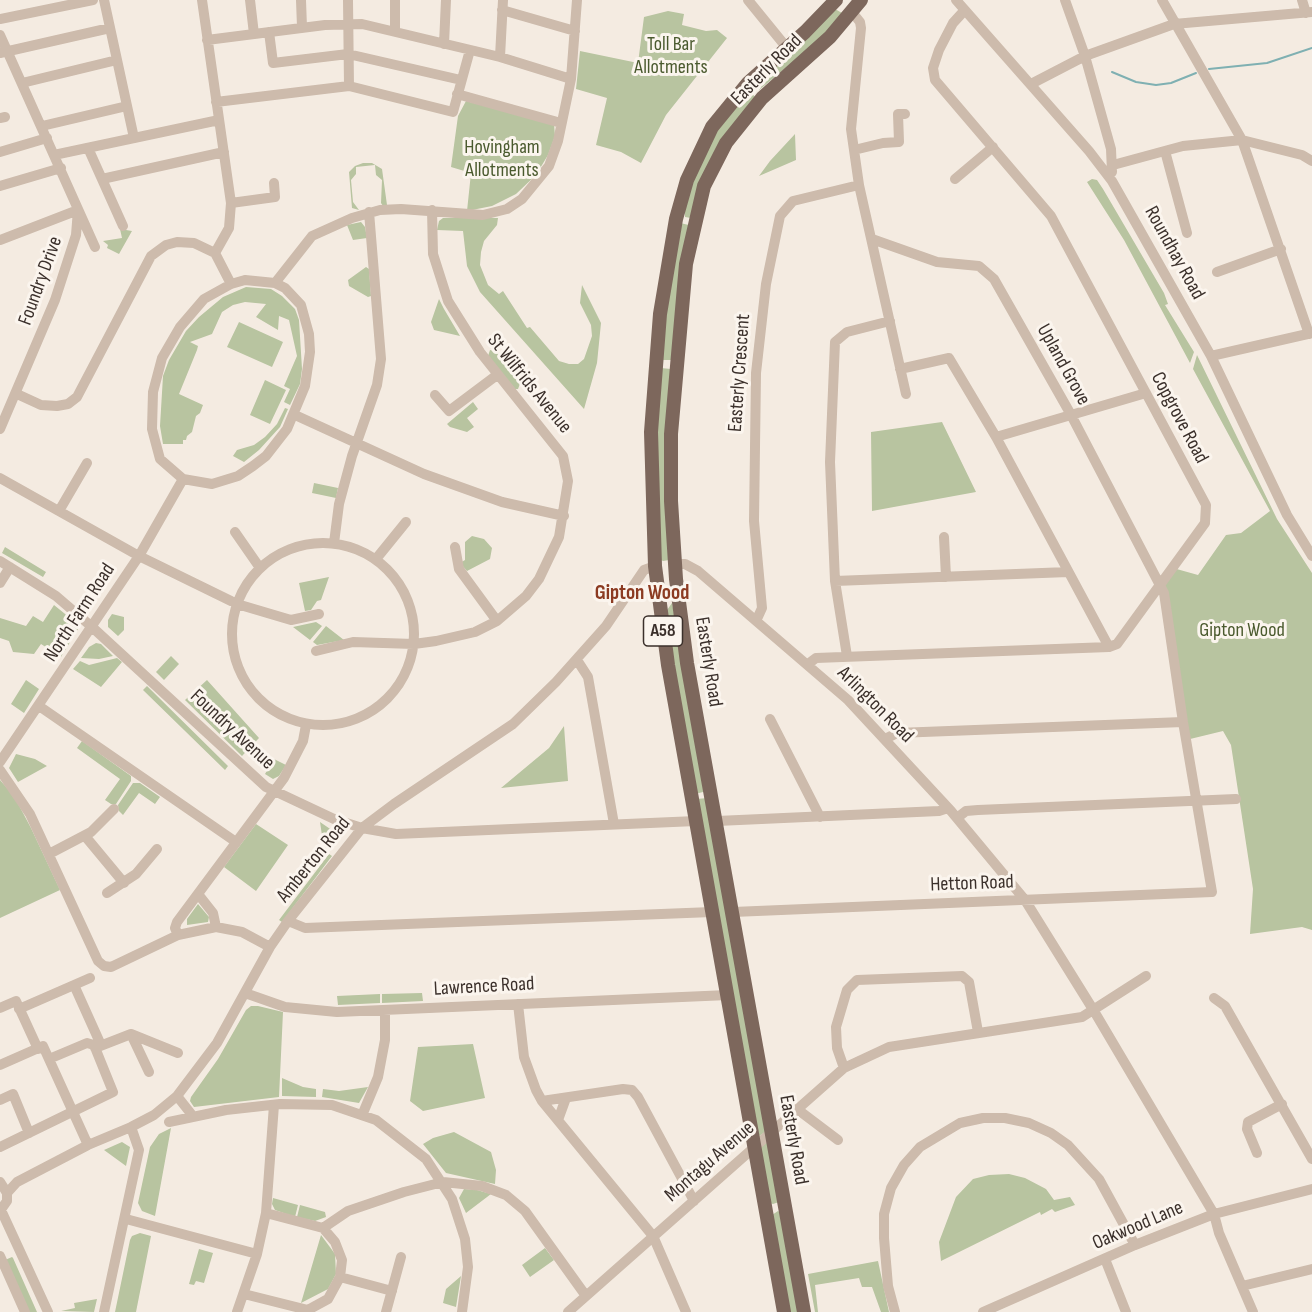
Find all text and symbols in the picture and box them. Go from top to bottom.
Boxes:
street label: Easterly Road [727,30,807,110]
park label: Toll Bar Allotments [634,33,708,80]
park label: Hovingham Allotments [464,136,540,183]
street label: Roundhay Road [1139,202,1209,304]
street label: Foundry Drive [14,233,68,329]
street label: Easterly Crescent [724,313,756,433]
street label: Upland Grove [1031,320,1095,410]
street label: St Wilfrids Avenue [482,329,576,439]
street label: Copgrove Road [1145,368,1213,468]
street label: North Farm Road [39,559,121,667]
district label: Gipton Wood [595,581,689,607]
street label: Easterly Road [689,615,727,709]
road number: A58 [644,616,682,646]
park label: Gipton Wood [1199,619,1285,643]
street label: Arlington Road [832,662,918,748]
street label: Foundry Avenue [185,685,279,775]
street label: Amberton Road [272,812,356,908]
street label: Hetton Road [930,871,1014,897]
street label: Lawrence Road [433,972,535,1002]
street label: Easterly Road [773,1093,813,1187]
street label: Montagu Avenue [660,1117,760,1207]
street label: Oakwood Lane [1089,1196,1187,1256]

